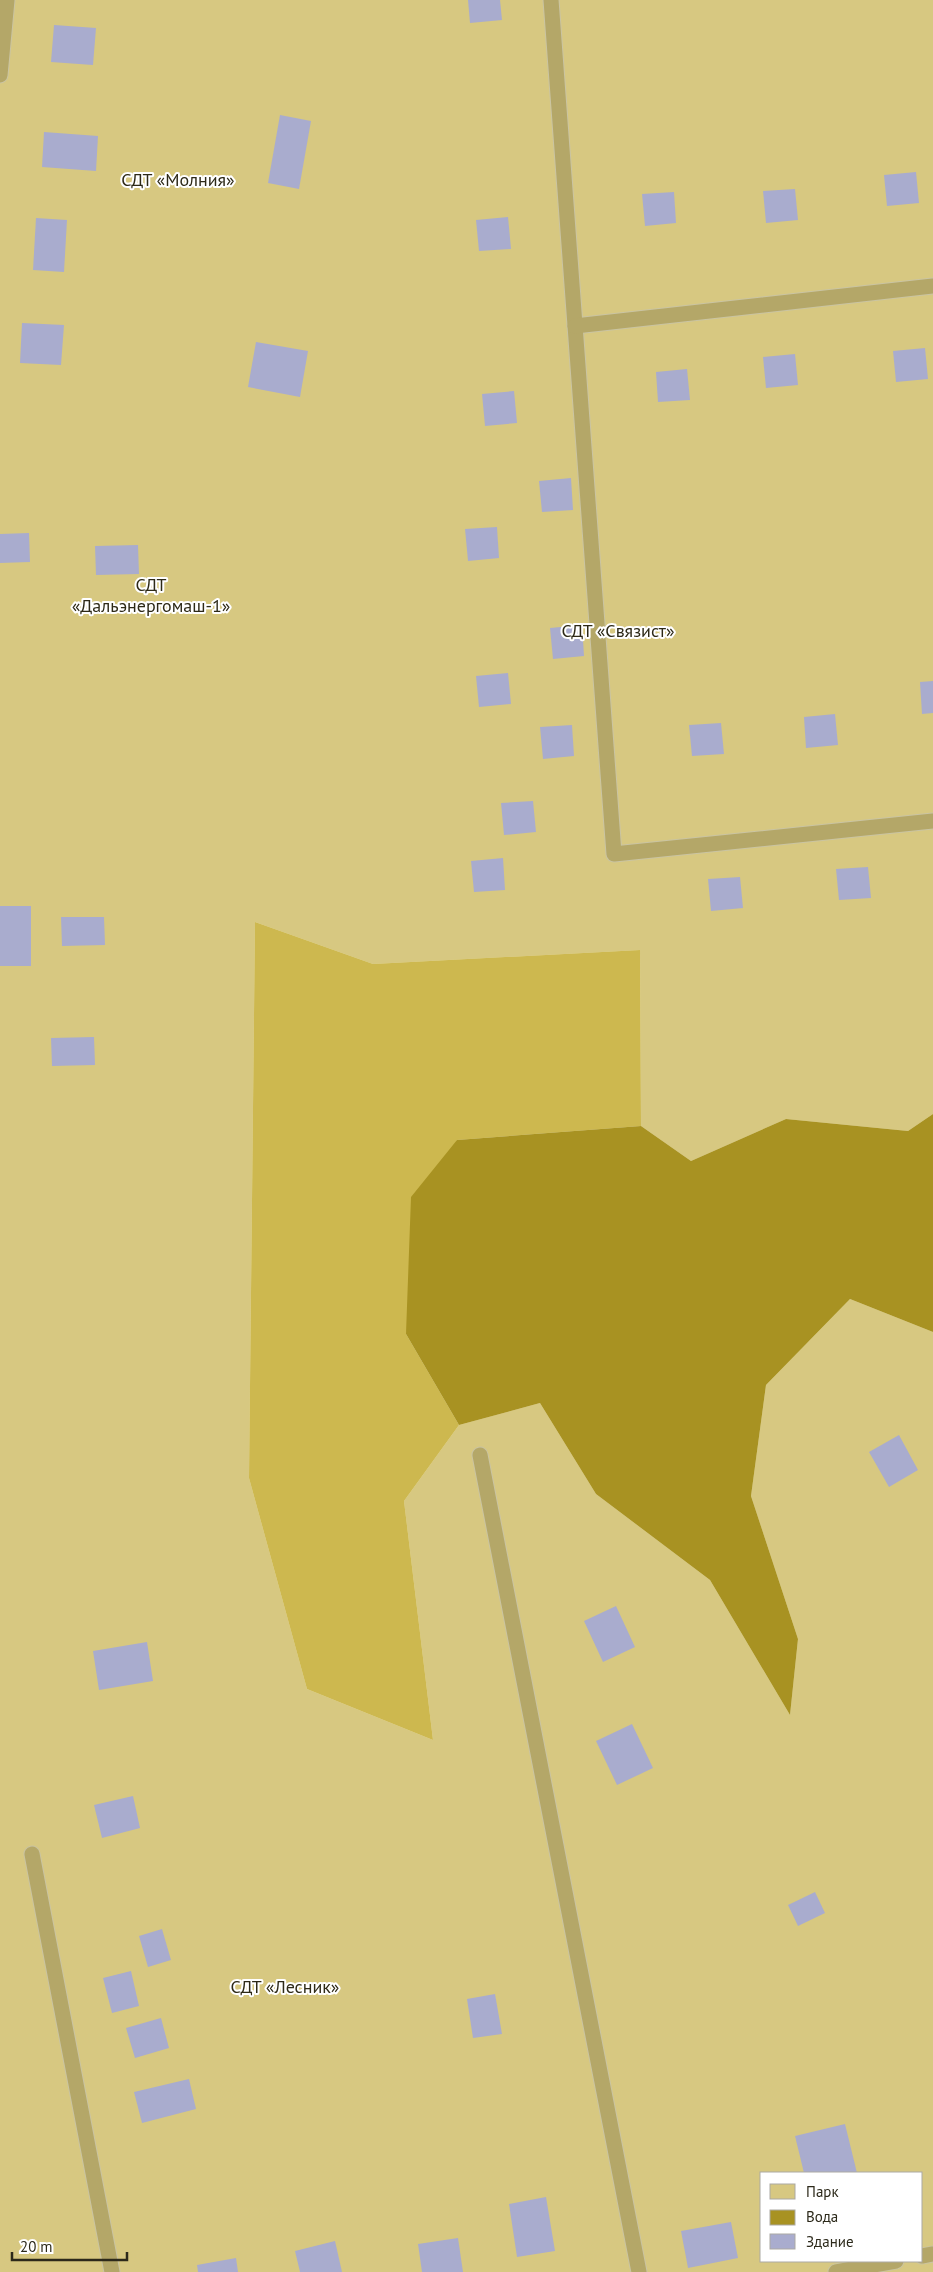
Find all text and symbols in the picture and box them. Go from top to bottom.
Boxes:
park label: СДТ «Молния» [121,168,235,191]
park label: СДТ «Дальэнергомаш-1» [72,573,230,617]
park label: СДТ «Связист» [561,619,675,642]
park label: СДТ «Лесник» [231,1975,339,1998]
legend [760,2172,923,2262]
text: Парк [806,2182,839,2201]
text: Вода [806,2207,838,2226]
scale bar [12,2230,128,2262]
text: Здание [806,2232,854,2251]
text: 20 m [20,2237,53,2256]

